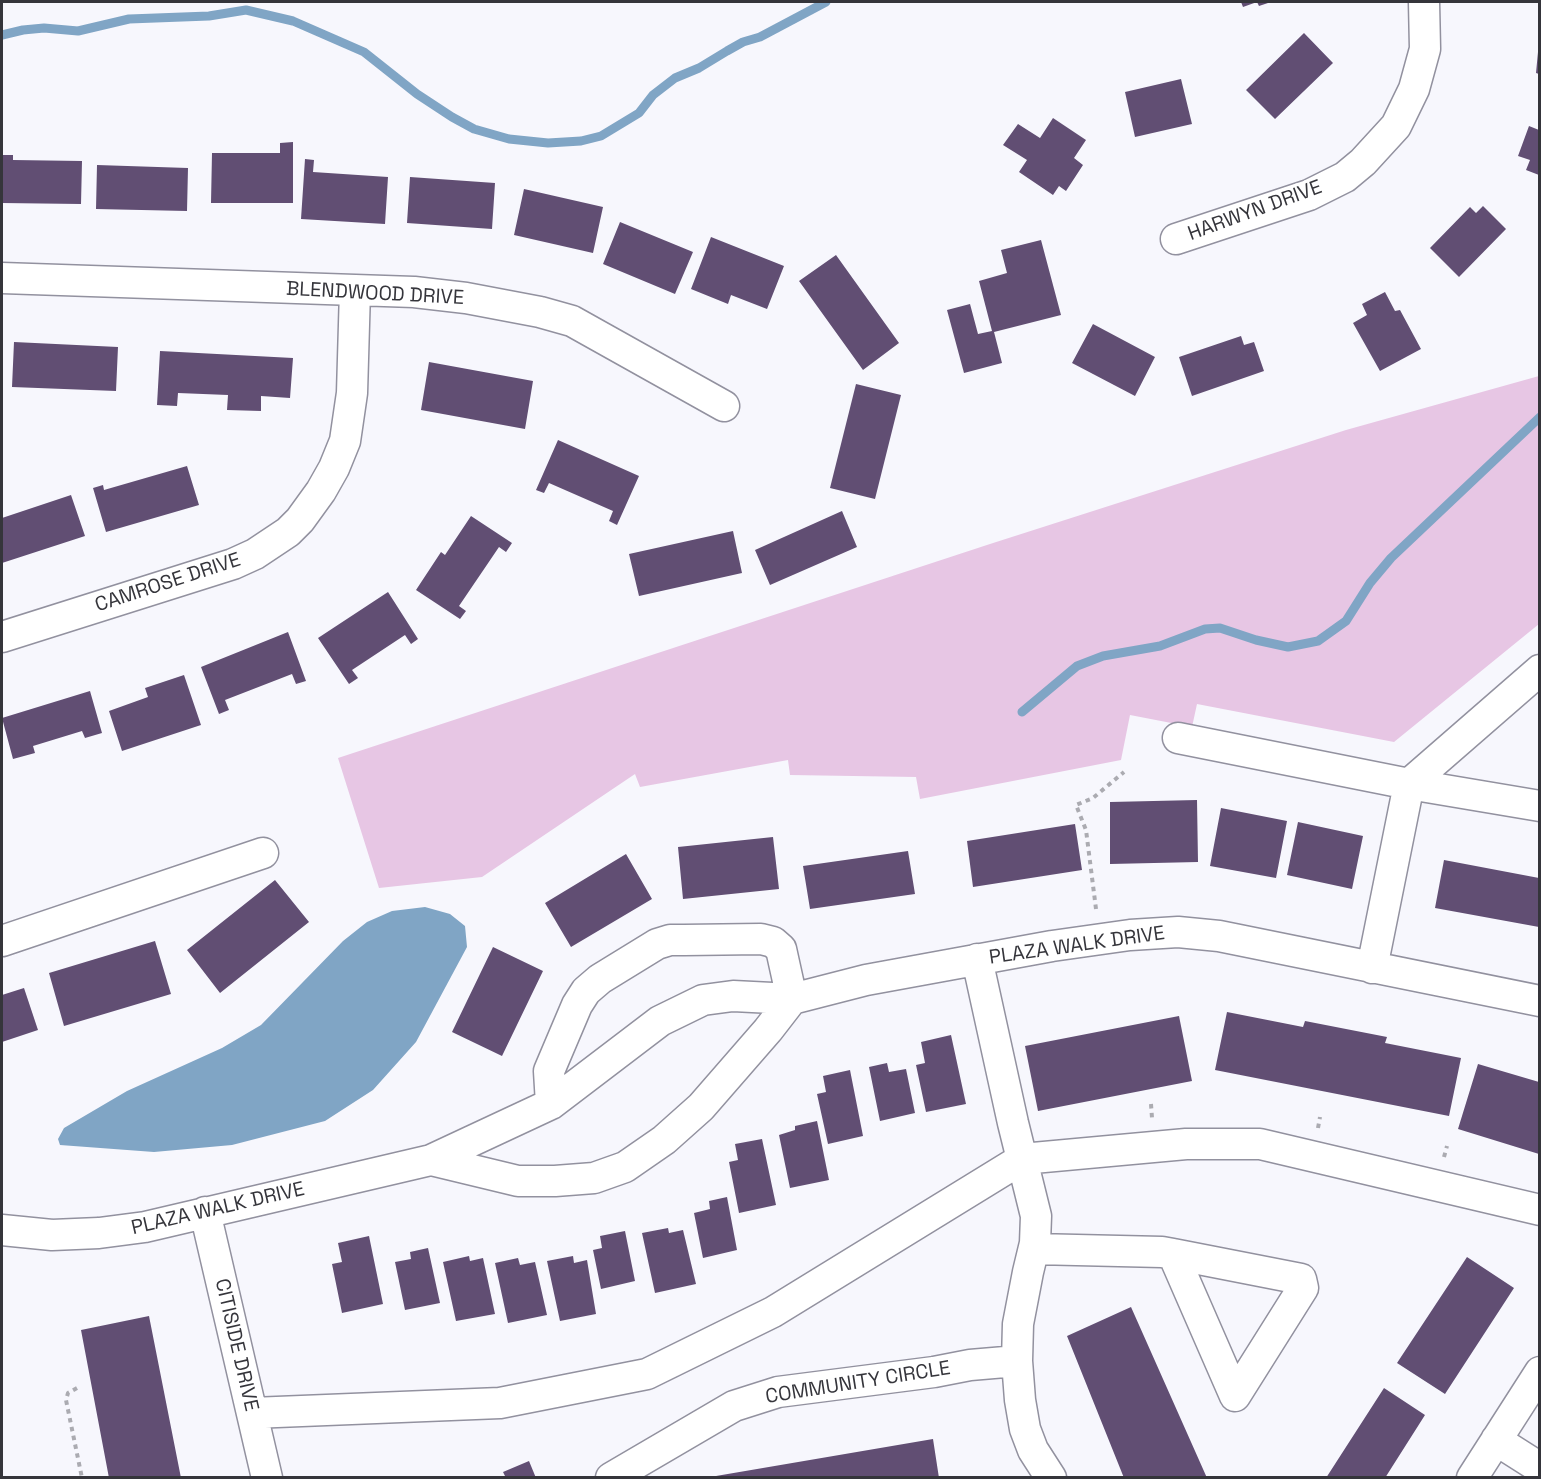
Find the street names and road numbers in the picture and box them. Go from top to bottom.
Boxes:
street label: HARWYN DRIVE [1185,176,1325,246]
street label: BLENDWOOD DRIVE [285,277,465,311]
street label: CAMROSE DRIVE [92,548,244,618]
street label: PLAZA WALK DRIVE [988,922,1166,970]
street label: PLAZA WALK DRIVE [129,1177,307,1241]
street label: CITISIDE DRIVE [209,1276,263,1414]
street label: COMMUNITY CIRCLE [764,1357,952,1409]

